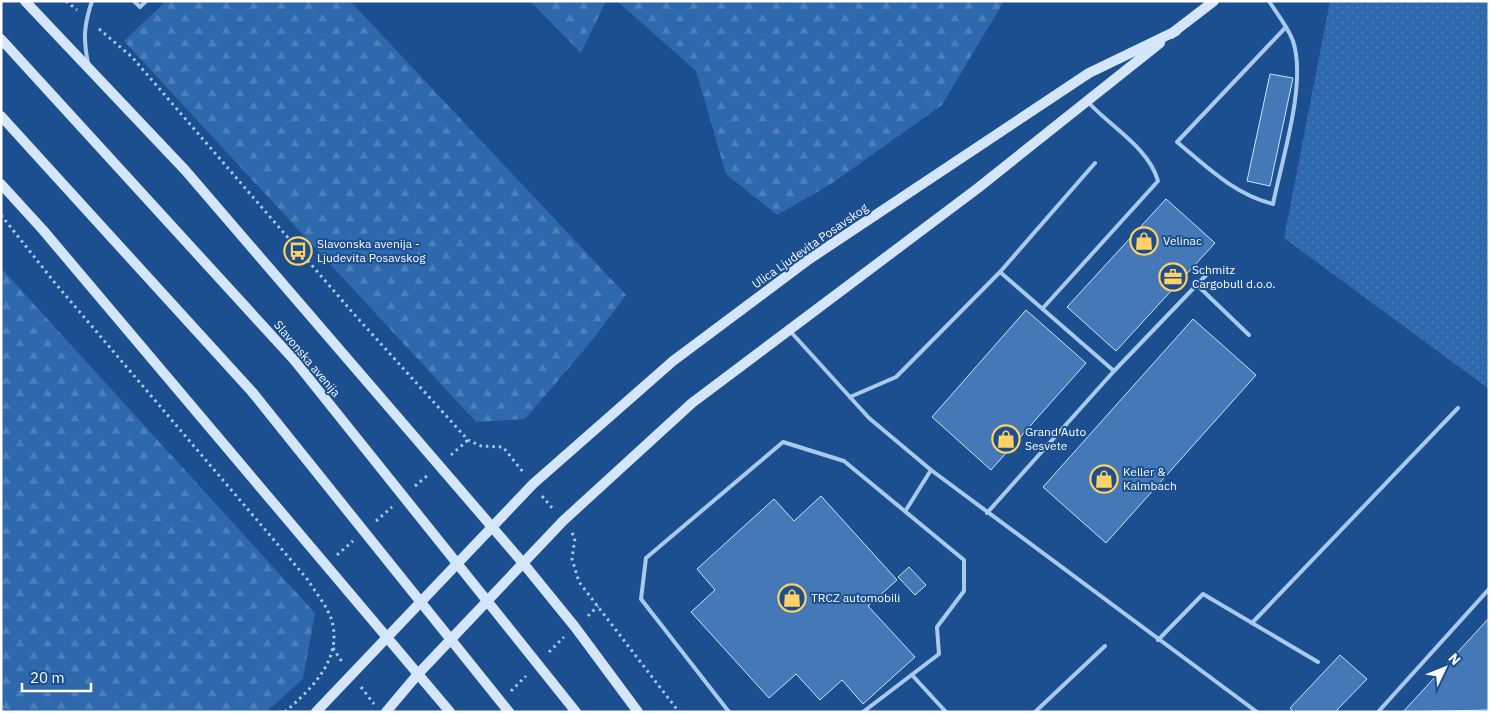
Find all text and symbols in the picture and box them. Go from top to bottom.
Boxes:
street label: Ulica Ljudevita Posavskog [749,199,871,291]
shop icon: Velinac [1129,226,1159,256]
place label: Velinac [1163,233,1202,248]
bus stop icon: Slavonska avenija - Ljudevita Posavskog [283,236,313,266]
place label: Slavonska avenija - Ljudevita Posavskog [317,236,426,265]
office icon: Schmitz Cargobull d.o.o. [1158,262,1188,292]
place label: Schmitz Cargobull d.o.o. [1192,262,1276,291]
street label: Slavonska avenija [271,317,344,400]
shop icon: Grand Auto Sesvete [991,424,1021,454]
place label: Grand Auto Sesvete [1025,424,1086,453]
shop icon: Keller & Kalmbach [1089,464,1119,494]
place label: Keller & Kalmbach [1123,464,1177,493]
shop icon: TRCZ automobili [777,583,807,613]
place label: TRCZ automobili [811,590,900,605]
north arrow [1420,643,1470,693]
text: N [1444,649,1465,669]
scale bar [22,660,91,692]
text: 20 m [30,668,65,687]

